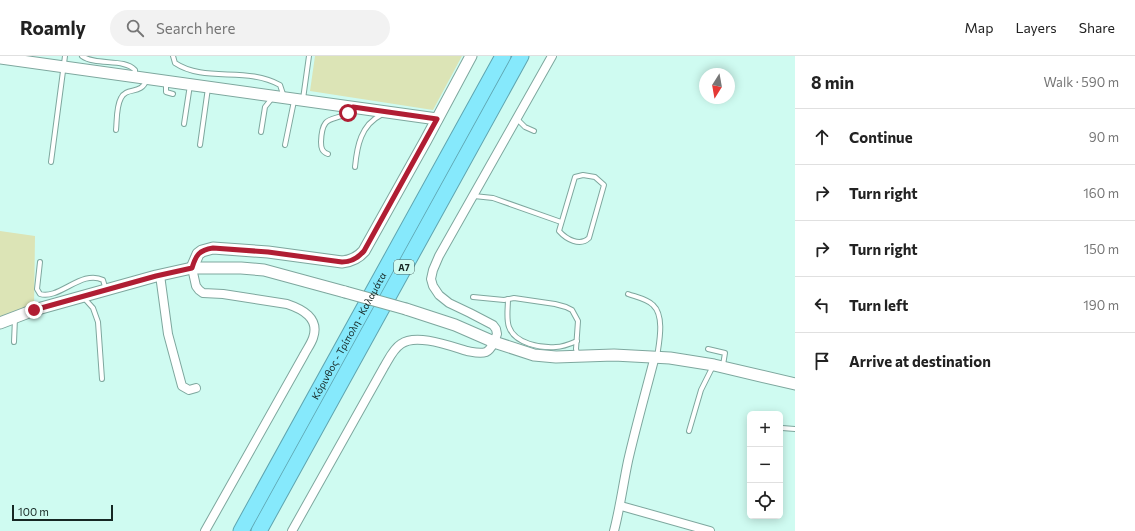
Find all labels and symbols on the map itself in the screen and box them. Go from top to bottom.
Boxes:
north arrow [699,68,735,104]
route start [339,104,357,122]
road number: Α7 [394,260,414,274]
street label: Κόρινθος - Τρίπολη - Καλαμάτα [309,270,389,401]
route end [25,301,43,319]
scale bar [12,503,113,522]

